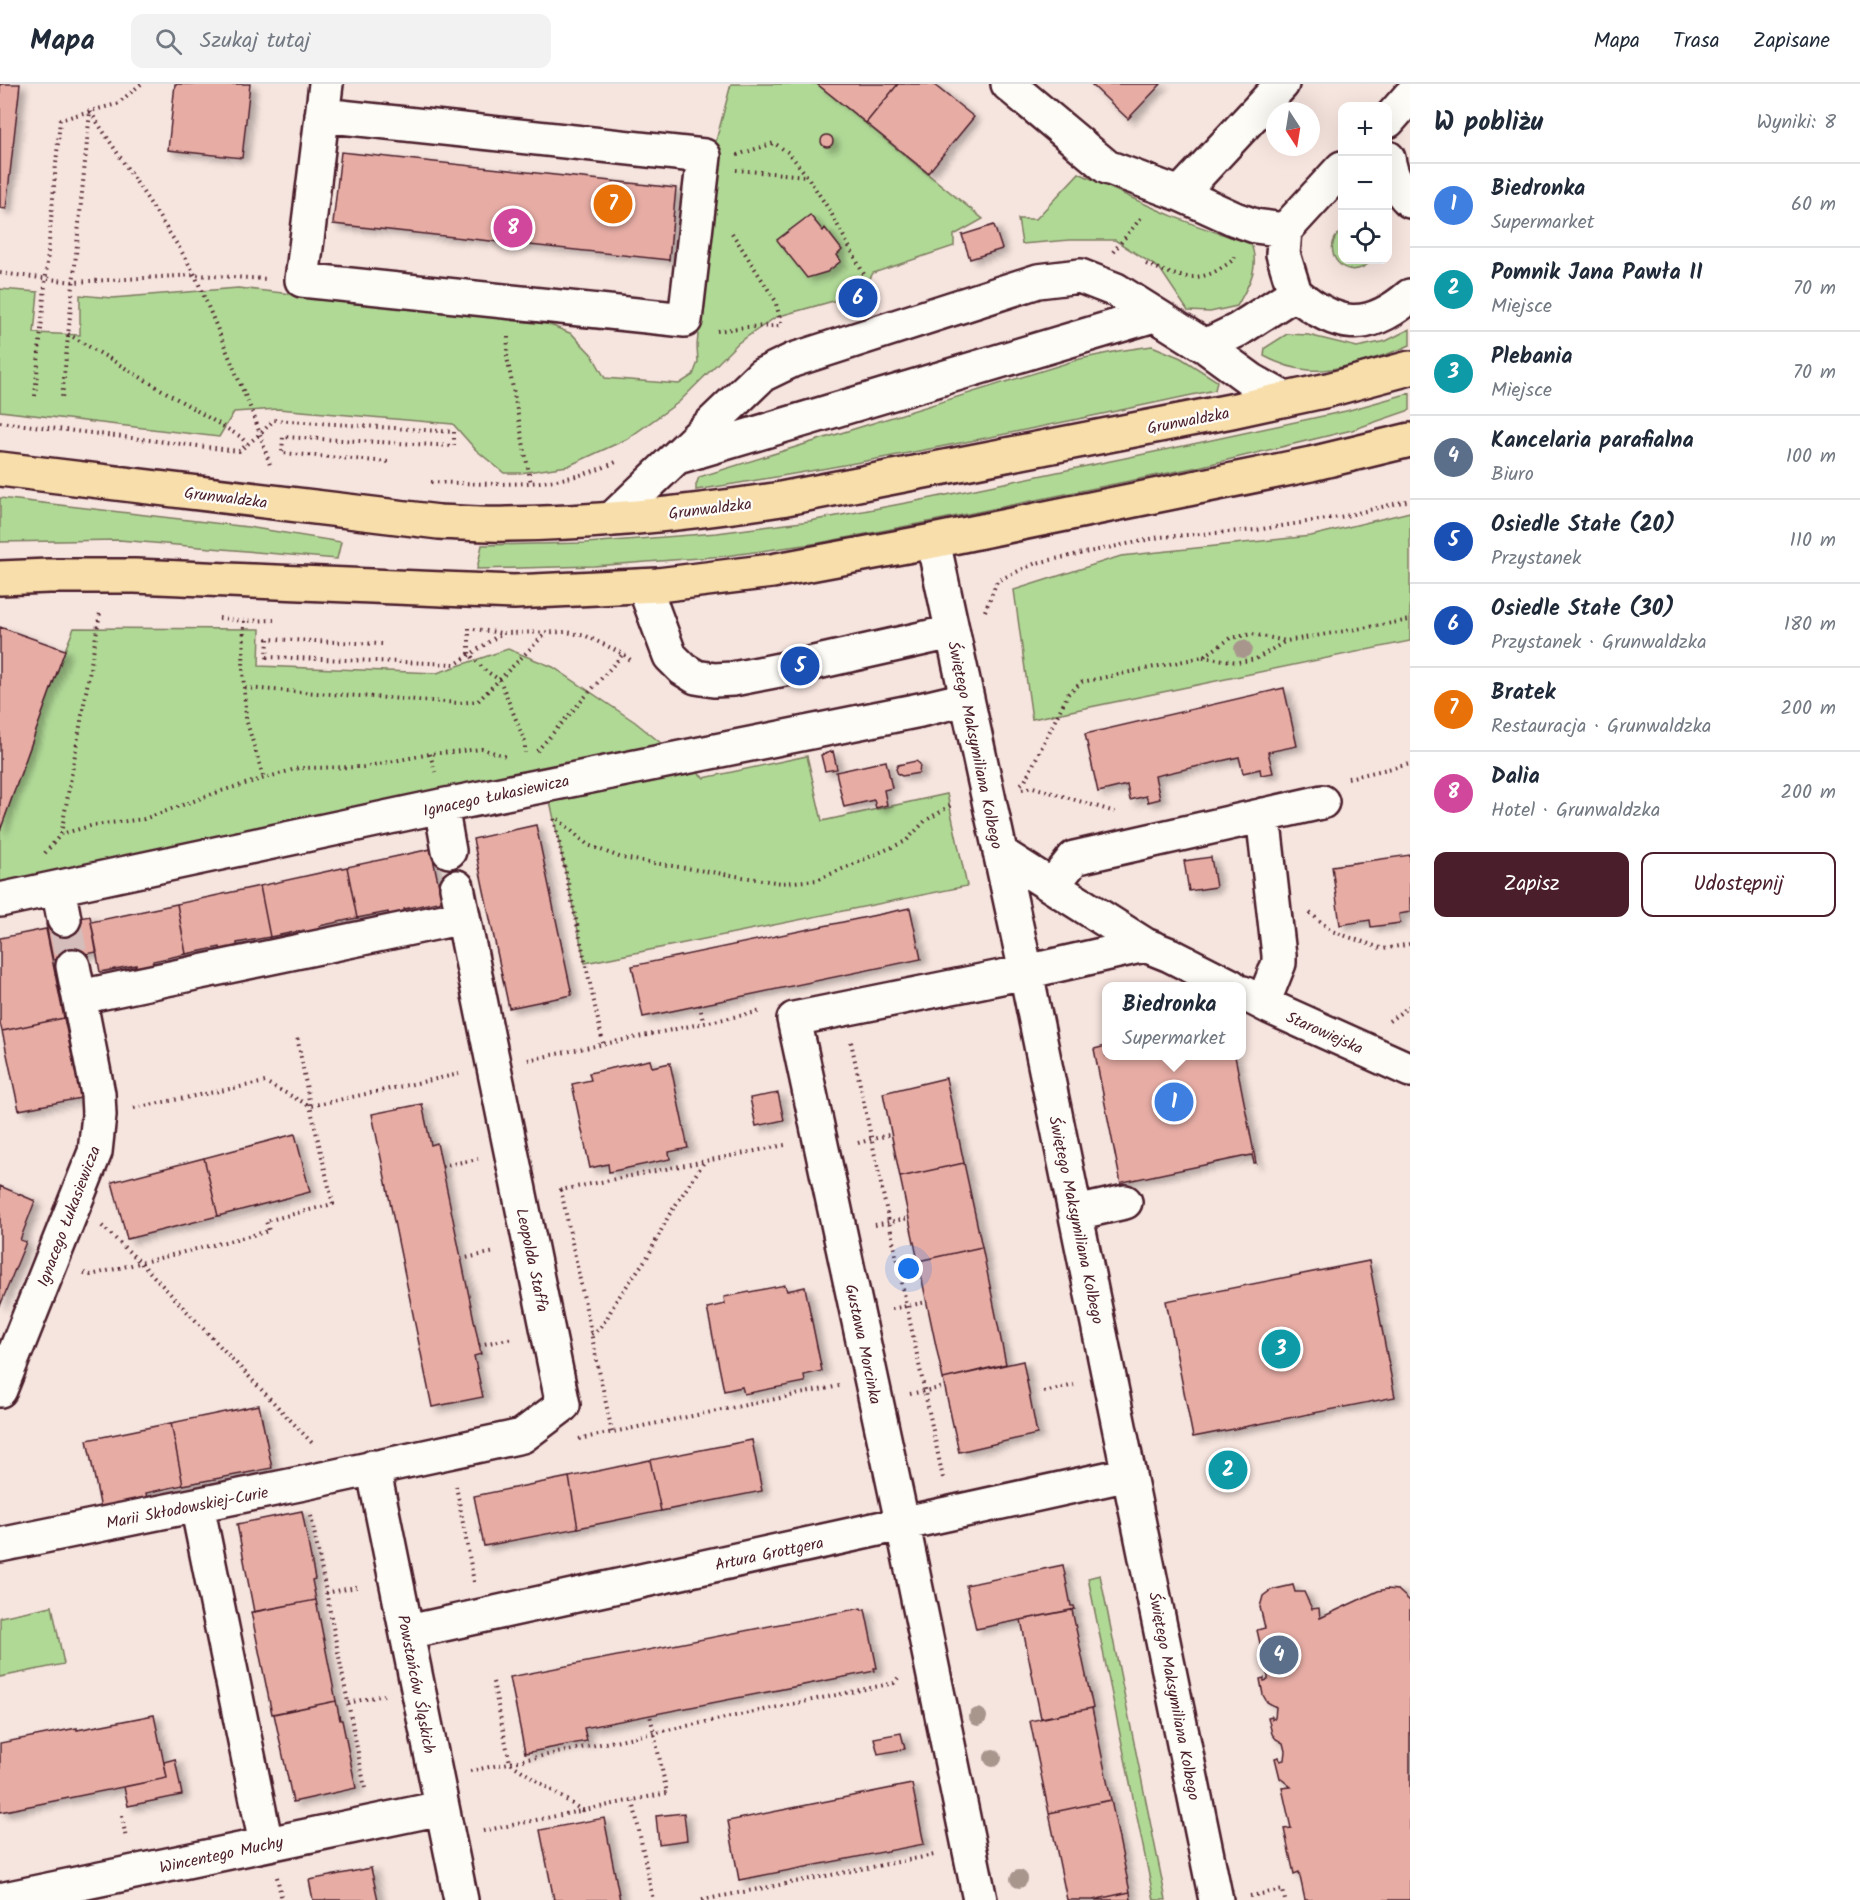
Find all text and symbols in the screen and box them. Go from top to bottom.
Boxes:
search box [131,14,551,68]
text: Mapa [30,19,95,64]
text: Szukaj tutaj [200,24,310,59]
icon: search [152,25,185,58]
text: Mapa [1594,25,1640,58]
text: Trasa [1673,25,1720,58]
text: Zapisane [1753,25,1830,58]
north arrow [1266,102,1320,156]
map controls [1338,102,1392,264]
button: + [1338,102,1392,156]
text: W pobliżu [1434,102,1543,144]
text: Wyniki: 8 [1756,107,1836,139]
button: − [1338,156,1392,210]
text: Biedronka [1491,172,1585,207]
pin: 7 [594,182,632,226]
text: 1 [1450,189,1457,221]
text: 60 m [1791,189,1836,221]
pin: 8 [494,206,532,250]
text: Supermarket [1491,207,1594,239]
button: locate [1338,210,1392,264]
text: Pomnik Jana Pawła II [1491,256,1703,291]
text: 2 [1448,273,1459,305]
text: 70 m [1793,273,1836,305]
pin: 6 [838,276,878,320]
text: Miejsce [1491,291,1552,323]
text: Plebania [1491,340,1573,375]
text: 3 [1448,357,1459,389]
text: 70 m [1793,357,1836,389]
text: Miejsce [1491,375,1552,407]
street label: Grunwaldzka [1145,401,1232,442]
text: Kancelaria parafialna [1491,424,1694,459]
text: 4 [1448,441,1459,473]
text: 100 m [1786,441,1836,473]
text: Biuro [1491,459,1534,491]
street label: Grunwaldzka [183,481,269,516]
street label: Grunwaldzka [667,492,753,527]
text: Osiedle Stałe (20) [1491,508,1675,543]
text: 5 [1448,525,1459,557]
text: 110 m [1790,525,1836,557]
text: Przystanek [1491,543,1581,575]
text: Osiedle Stałe (30) [1491,592,1675,627]
text: 6 [1448,609,1459,641]
text: 180 m [1784,609,1836,641]
text: Przystanek · Grunwaldzka [1491,627,1707,659]
street label: Świętego Maksymiliana Kolbego [940,639,1009,852]
pin: 5 [780,644,820,688]
text: Bratek [1491,676,1555,711]
text: 7 [1449,693,1458,725]
text: 200 m [1780,693,1836,725]
text: Restauracja · Grunwaldzka [1491,711,1711,743]
text: Dalia [1491,760,1540,795]
street label: Ignacego Łukasiewicza [421,769,572,824]
text: 8 [1448,777,1459,809]
text: 200 m [1780,777,1836,809]
text: Hotel · Grunwaldzka [1491,795,1660,827]
button: Zapisz [1434,852,1629,917]
button: Udostępnij [1641,852,1836,917]
popup [1102,982,1246,1060]
text: Biedronka [1122,988,1217,1023]
street label: Starowiejska [1282,1005,1367,1062]
text: Supermarket [1122,1023,1226,1055]
pin: 1 [1154,1080,1194,1124]
street label: Świętego Maksymiliana Kolbego [1041,1114,1110,1327]
street label: Ignacego Łukasiewicza [31,1142,108,1291]
street label: Leopolda Staffa [508,1206,555,1315]
your location [894,1254,923,1283]
street label: Gustawa Morcinka [838,1282,887,1407]
pin: 3 [1262,1326,1300,1372]
pin: 2 [1208,1448,1248,1492]
street label: Marii Skłodowskiej-Curie [104,1480,271,1536]
street label: Artura Grottgera [713,1531,826,1578]
street label: Świętego Maksymiliana Kolbego [1141,1590,1206,1803]
street label: Powstańców Śląskich [390,1613,441,1756]
pin: 4 [1260,1632,1298,1678]
street label: Wincentego Muchy [157,1830,286,1881]

